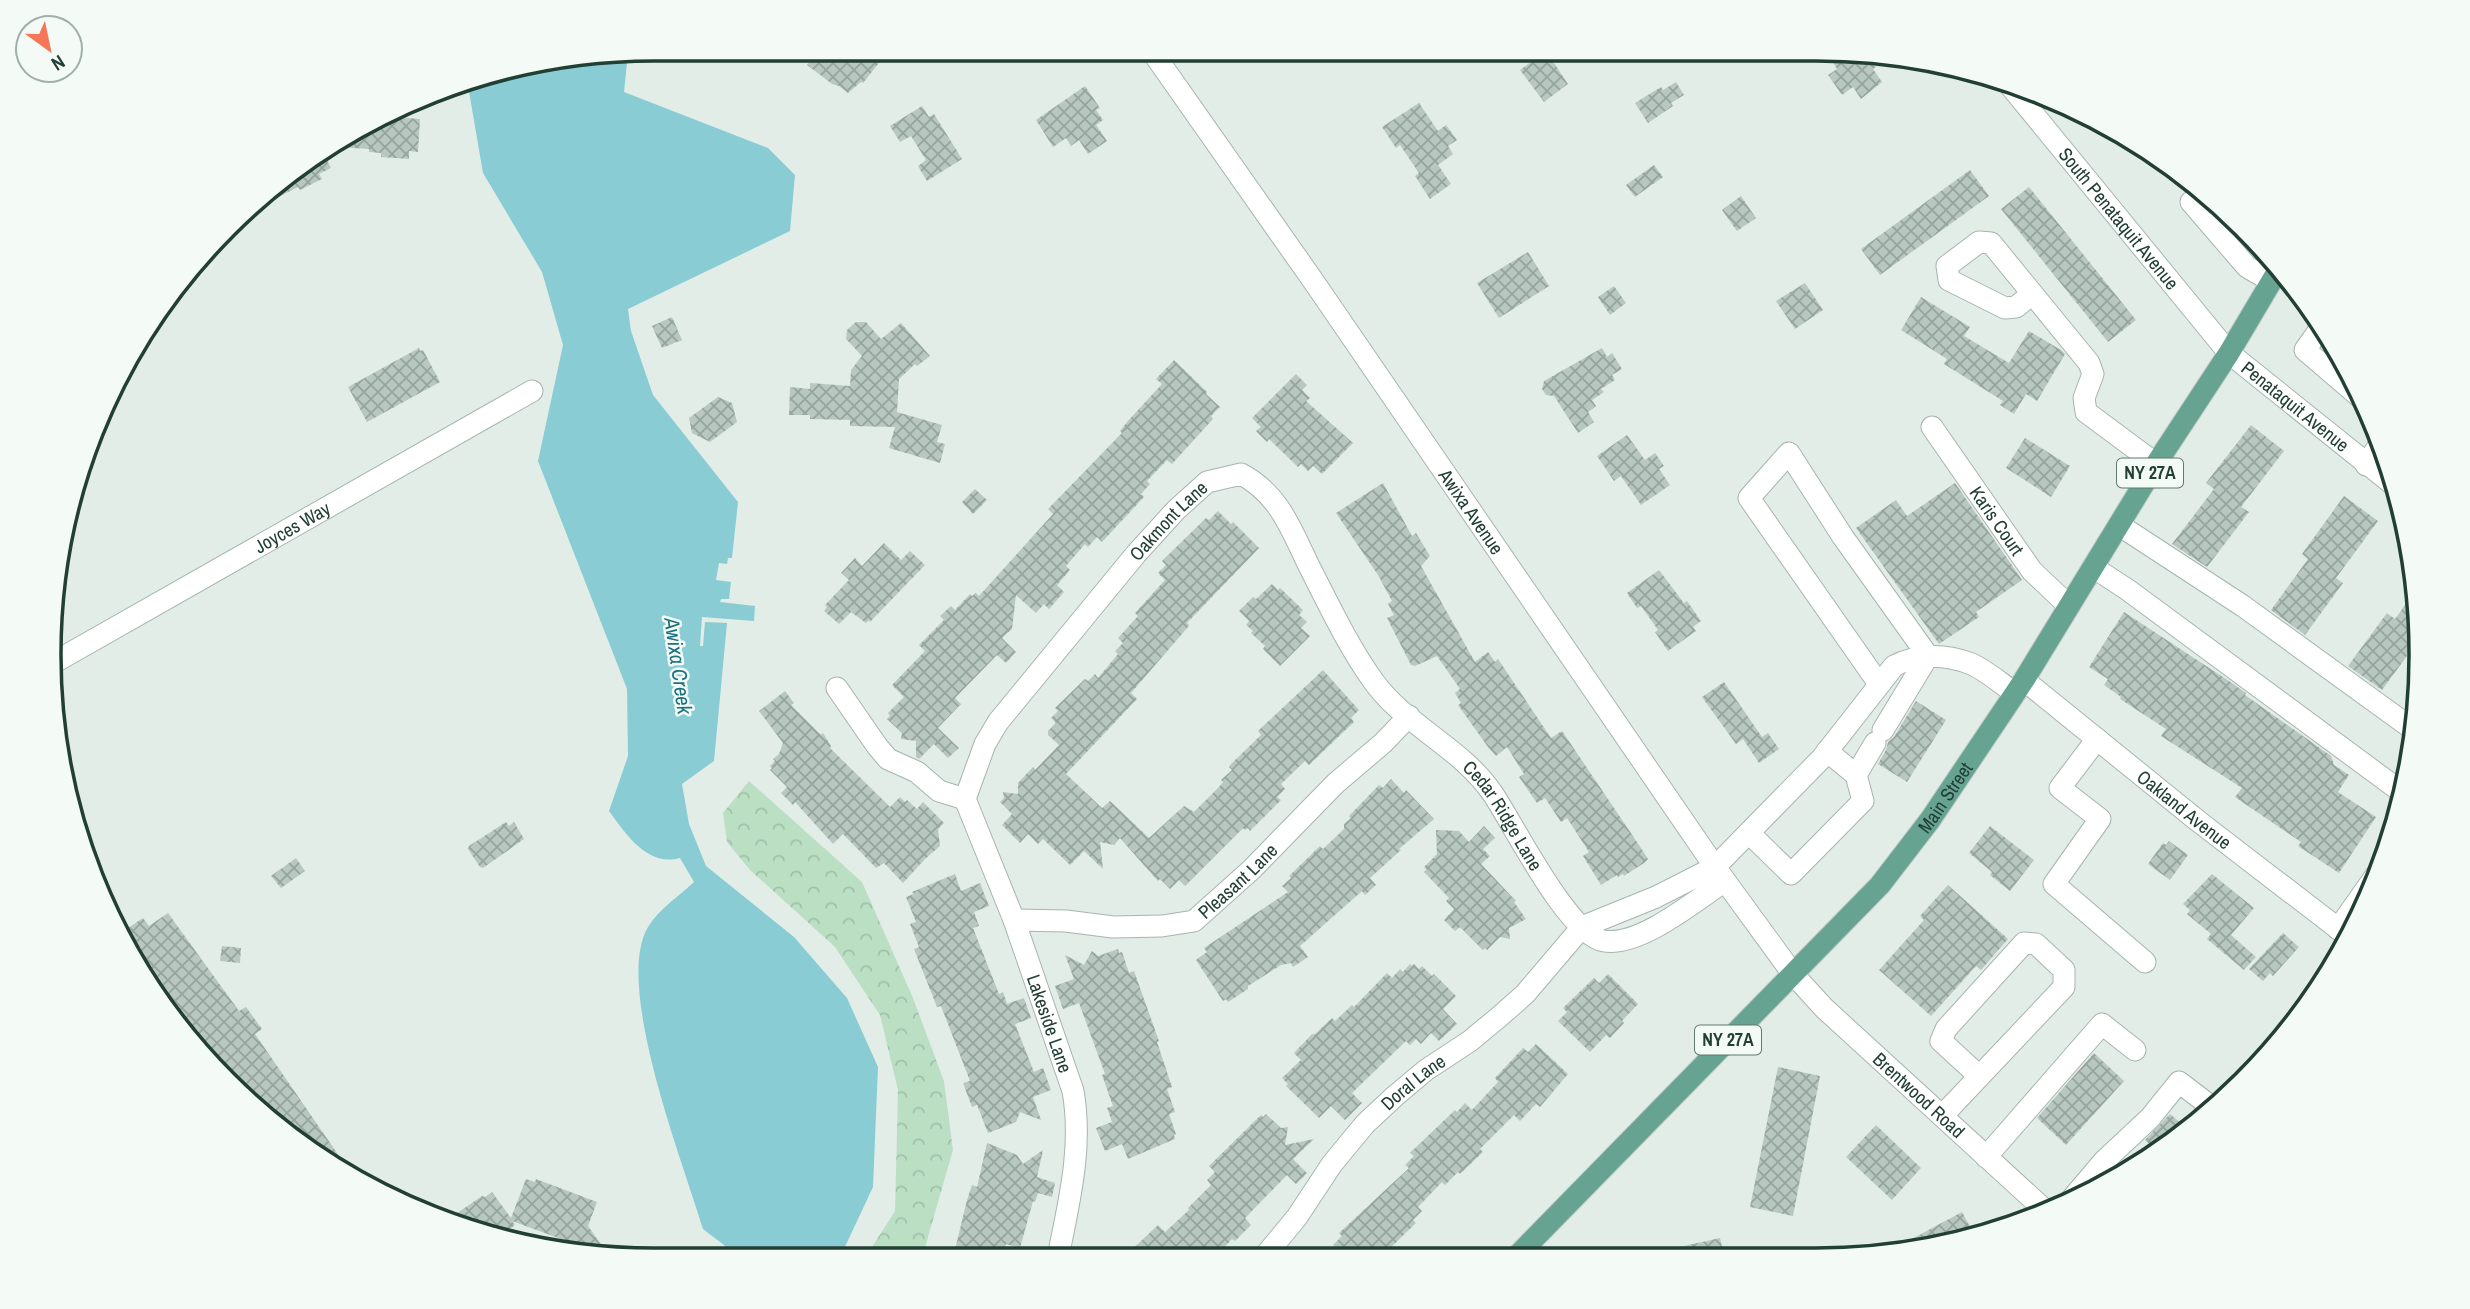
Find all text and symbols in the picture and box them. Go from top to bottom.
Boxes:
north arrow [14,14,84,84]
text: N [46,49,70,77]
street label: South Penataquit Avenue [2053,142,2185,295]
street label: Penataquit Avenue [2236,355,2355,457]
road number: NY 27A [2117,458,2183,488]
street label: Awixa Avenue [1432,463,1510,560]
street label: Oakmont Lane [1123,475,1213,566]
street label: Karis Court [1964,481,2031,561]
street label: Joyces Way [249,495,335,559]
water label: Awixa Creek [657,615,700,717]
street label: Cedar Ridge Lane [1457,754,1549,876]
street label: Main Street [1912,756,1979,839]
street label: Oakland Avenue [2132,764,2237,855]
street label: Pleasant Lane [1192,838,1283,924]
street label: Lakeside Lane [1021,971,1079,1076]
road number: NY 27A [1695,1026,1761,1055]
street label: Brentwood Road [1867,1046,1971,1144]
street label: Doral Lane [1375,1048,1450,1116]

